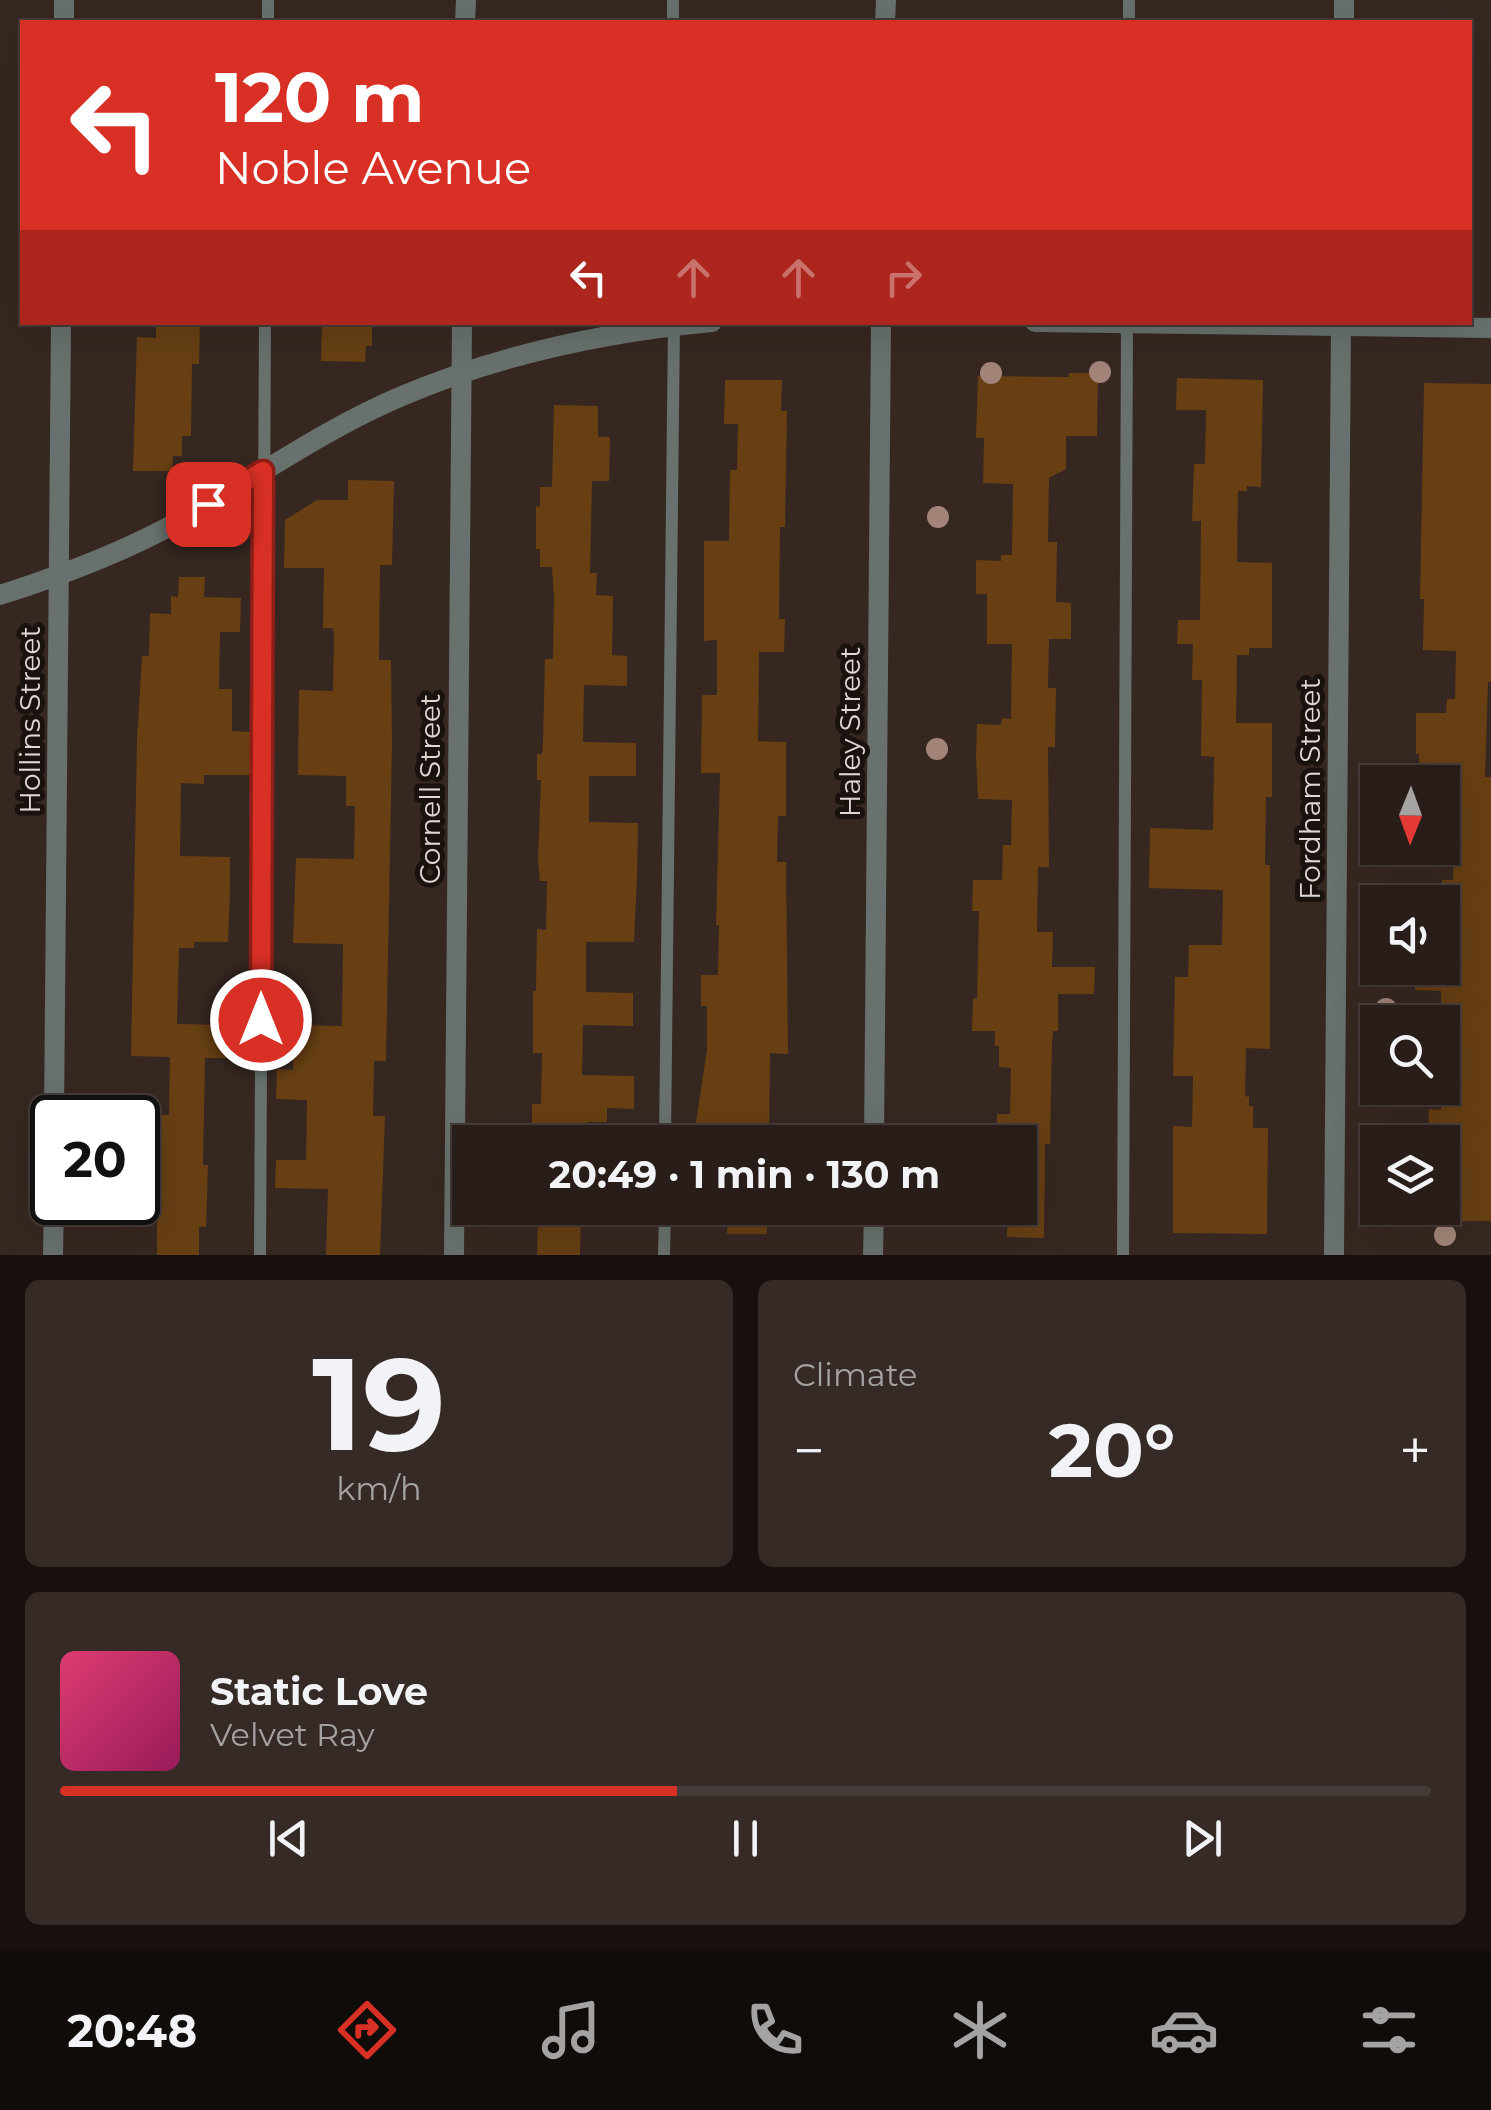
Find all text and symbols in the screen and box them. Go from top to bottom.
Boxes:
text: 120 m [215,54,425,140]
icon: left [50,60,180,190]
text: Noble Avenue [215,140,531,195]
icon: left [561,250,616,305]
icon: ahead [666,250,721,305]
icon: ahead [771,250,826,305]
icon: right [876,250,931,305]
pin [166,462,251,547]
icon: arrive [181,477,236,532]
street label: Hollins Street [13,626,47,814]
street label: Haley Street [833,647,867,817]
street label: Fordham Street [1293,678,1327,900]
street label: Cornell Street [413,694,447,884]
north arrow [1360,765,1460,865]
map controls [1360,765,1460,1225]
button: sound [1360,885,1460,985]
position arrow [209,968,313,1072]
button: search [1360,1005,1460,1105]
speed limit sign: 20 [30,1095,160,1225]
button: layers [1360,1125,1460,1225]
text: 20:49 · 1 min · 130 m [549,1151,940,1198]
text: 19 [312,1324,446,1483]
text: Climate [793,1355,917,1394]
text: 20° [1049,1404,1175,1496]
text: − [793,1417,825,1484]
text: + [1399,1417,1431,1484]
text: km/h [336,1469,422,1508]
text: Static Love [210,1668,428,1715]
text: Velvet Ray [210,1715,375,1754]
icon: previous [261,1811,316,1866]
icon: pause [718,1811,773,1866]
icon: next [1175,1811,1230,1866]
icon: directions [332,1995,402,2065]
icon: music [536,1995,606,2065]
icon: phone [740,1995,810,2065]
icon: climate [945,1995,1015,2065]
icon: car [1149,1995,1219,2065]
icon: filters [1354,1995,1424,2065]
text: 20:48 [67,2003,197,2058]

